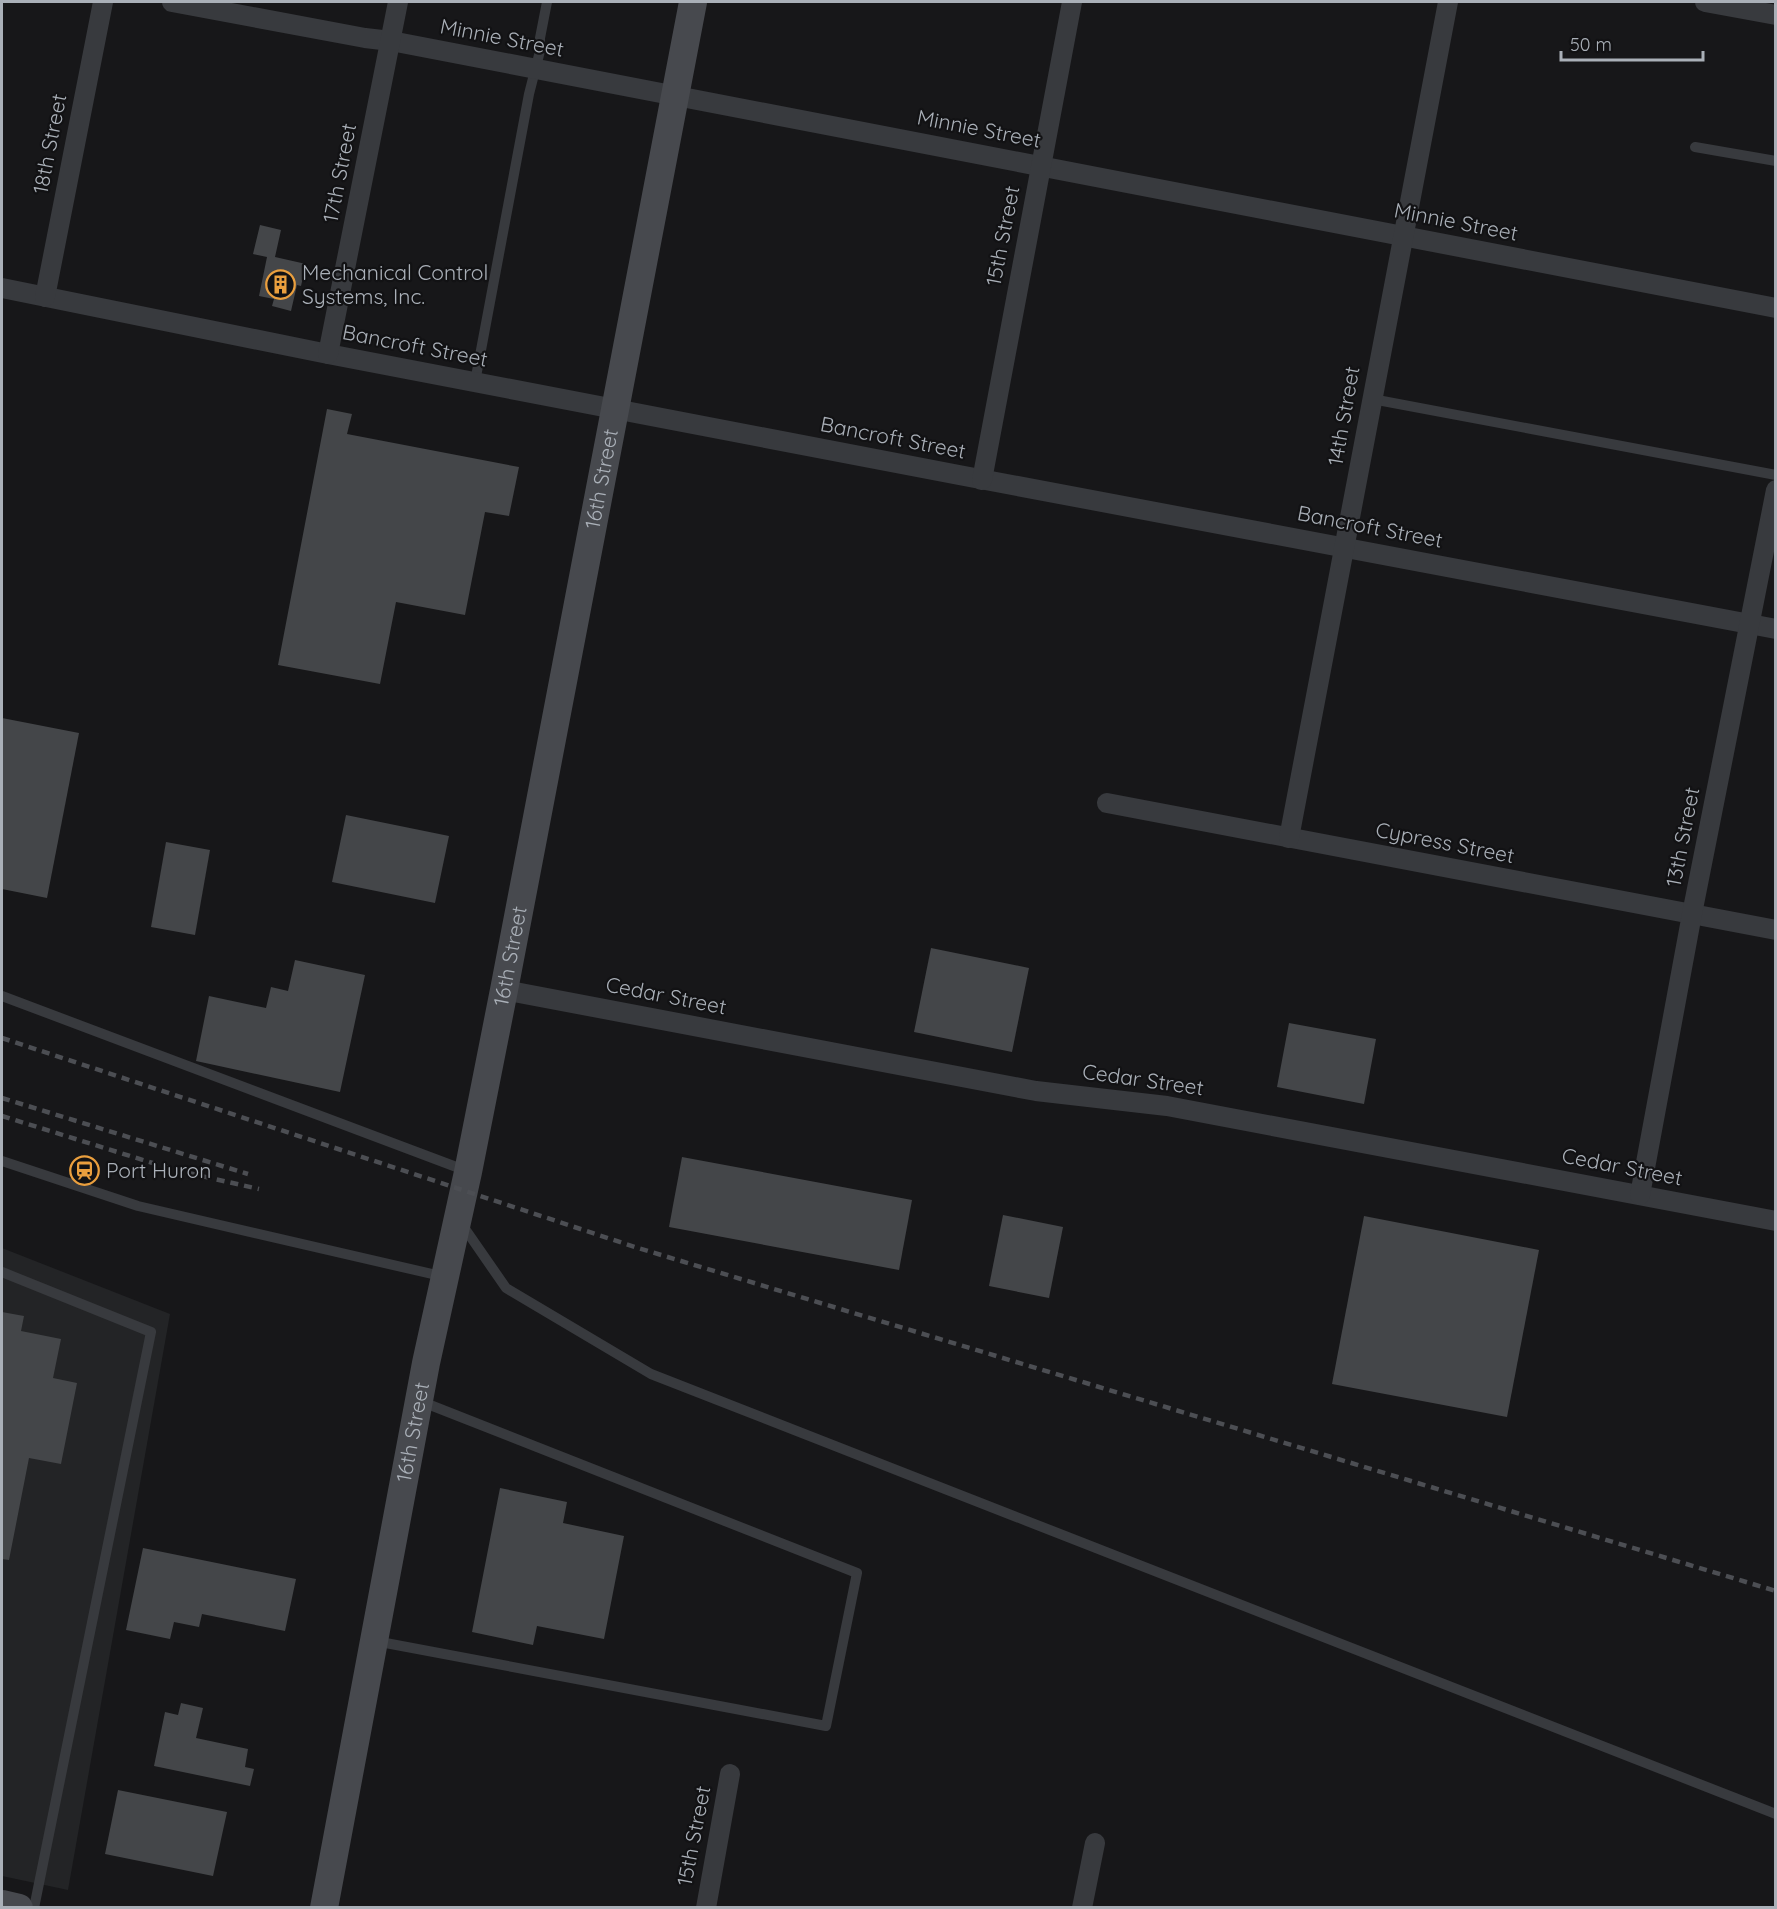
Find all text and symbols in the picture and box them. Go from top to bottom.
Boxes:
street label: Minnie Street [438,12,566,62]
scale bar [1561,24,1704,62]
text: 50 m [1570,33,1612,56]
street label: 18th Street [27,92,71,196]
street label: Minnie Street [915,103,1043,153]
street label: 17th Street [317,121,361,225]
street label: 15th Street [980,184,1024,288]
street label: Minnie Street [1392,196,1520,246]
place label: Mechanical Control Systems, Inc. [302,259,488,309]
building icon: Mechanical Control Systems, Inc. [265,269,297,301]
street label: Bancroft Street [340,318,490,372]
street label: 14th Street [1321,364,1365,468]
street label: Bancroft Street [818,410,968,464]
street label: 16th Street [579,426,623,531]
street label: Bancroft Street [1295,499,1445,553]
street label: 13th Street [1660,785,1704,889]
street label: Cypress Street [1374,816,1517,868]
street label: 16th Street [487,904,532,1008]
street label: Cedar Street [604,971,729,1019]
street label: Cedar Street [1081,1058,1205,1100]
street label: Cedar Street [1560,1142,1685,1190]
station icon: Port Huron [69,1155,101,1187]
place label: Port Huron [106,1157,211,1183]
street label: 16th Street [390,1380,434,1484]
street label: 15th Street [671,1784,715,1888]

